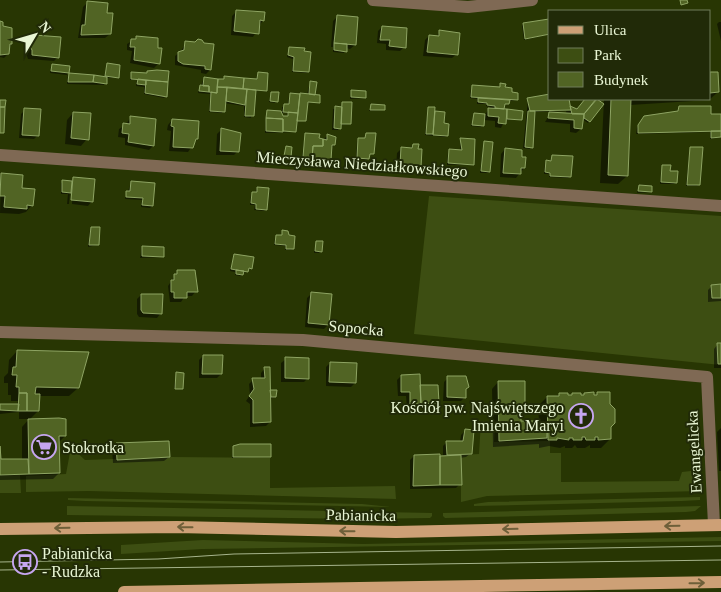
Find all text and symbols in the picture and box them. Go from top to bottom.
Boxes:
north arrow [10,10,60,60]
legend [548,10,711,100]
text: N [36,19,54,36]
text: Ulica [594,22,627,38]
text: Park [594,47,622,63]
text: Budynek [594,72,649,88]
street label: Mieczysława Niedziałkowskiego [256,148,468,181]
street label: Sopocka [328,317,384,340]
place label: Kościół pw. Najświętszego Imienia Maryi [390,399,565,435]
church icon: Kościół pw. Najświętszego Imienia Maryi [568,403,594,429]
street label: Ewangelicka [683,410,706,494]
supermarket icon: Stokrotka [31,434,57,460]
place label: Stokrotka [62,439,124,456]
street label: Pabianicka [326,506,396,524]
one-way arrow [665,521,681,531]
one-way arrow [177,522,194,532]
one-way arrow [54,523,70,533]
one-way arrow [502,524,518,534]
one-way arrow [340,526,356,536]
place label: Pabianicka - Rudzka [42,545,112,580]
bus stop icon: Pabianicka - Rudzka [12,549,38,575]
one-way arrow [688,578,705,588]

